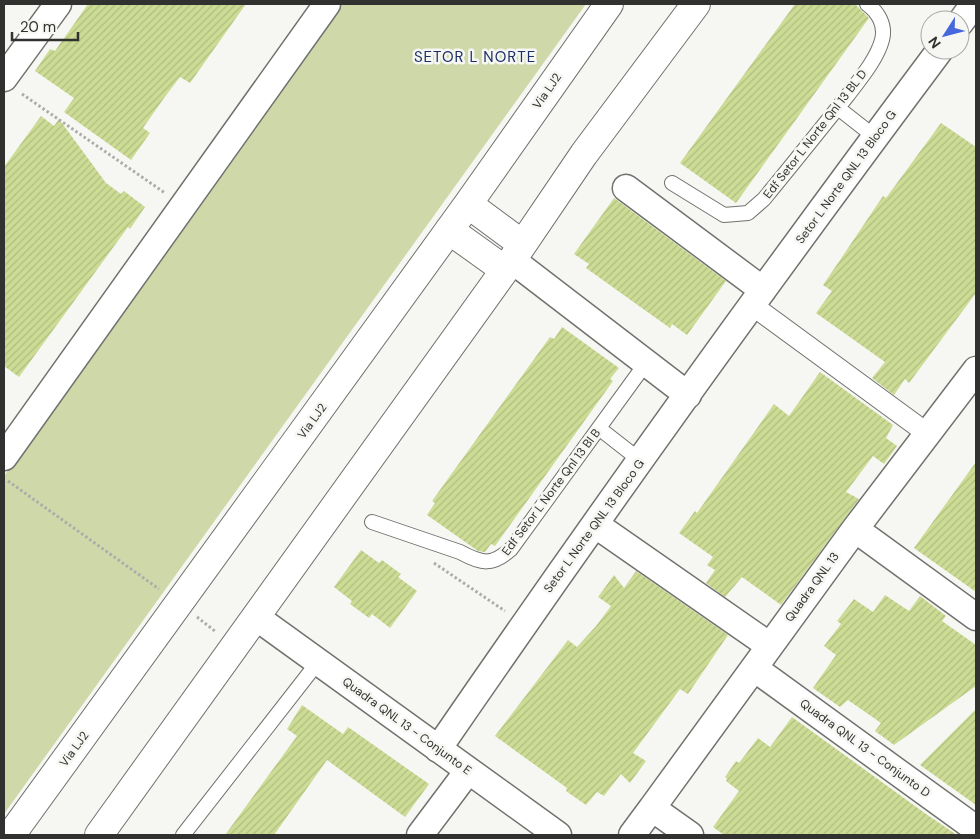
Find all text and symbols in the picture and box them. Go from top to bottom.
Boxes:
scale bar [12,10,79,42]
north arrow [920,10,970,60]
text: 20 m [20,17,56,37]
text: N [924,33,945,52]
district label: SETOR L NORTE [414,47,536,67]
street label: Edf Setor L Norte Qnl 13 BL D [760,66,870,202]
street label: Via LJ2 [529,70,565,112]
street label: Setor L Norte QNL 13 Bloco G [792,107,900,247]
street label: Via LJ2 [294,400,330,442]
street label: Edf Setor L Norte Qnl 13 Bl B [498,425,604,559]
street label: Setor L Norte QNL 13 Bloco G [540,456,648,596]
street label: Quadra QNL 13 [781,549,843,625]
street label: Quadra QNL 13 - Conjunto E [339,674,475,778]
street label: Quadra QNL 13 - Conjunto D [797,695,933,801]
street label: Via LJ2 [56,728,92,770]

